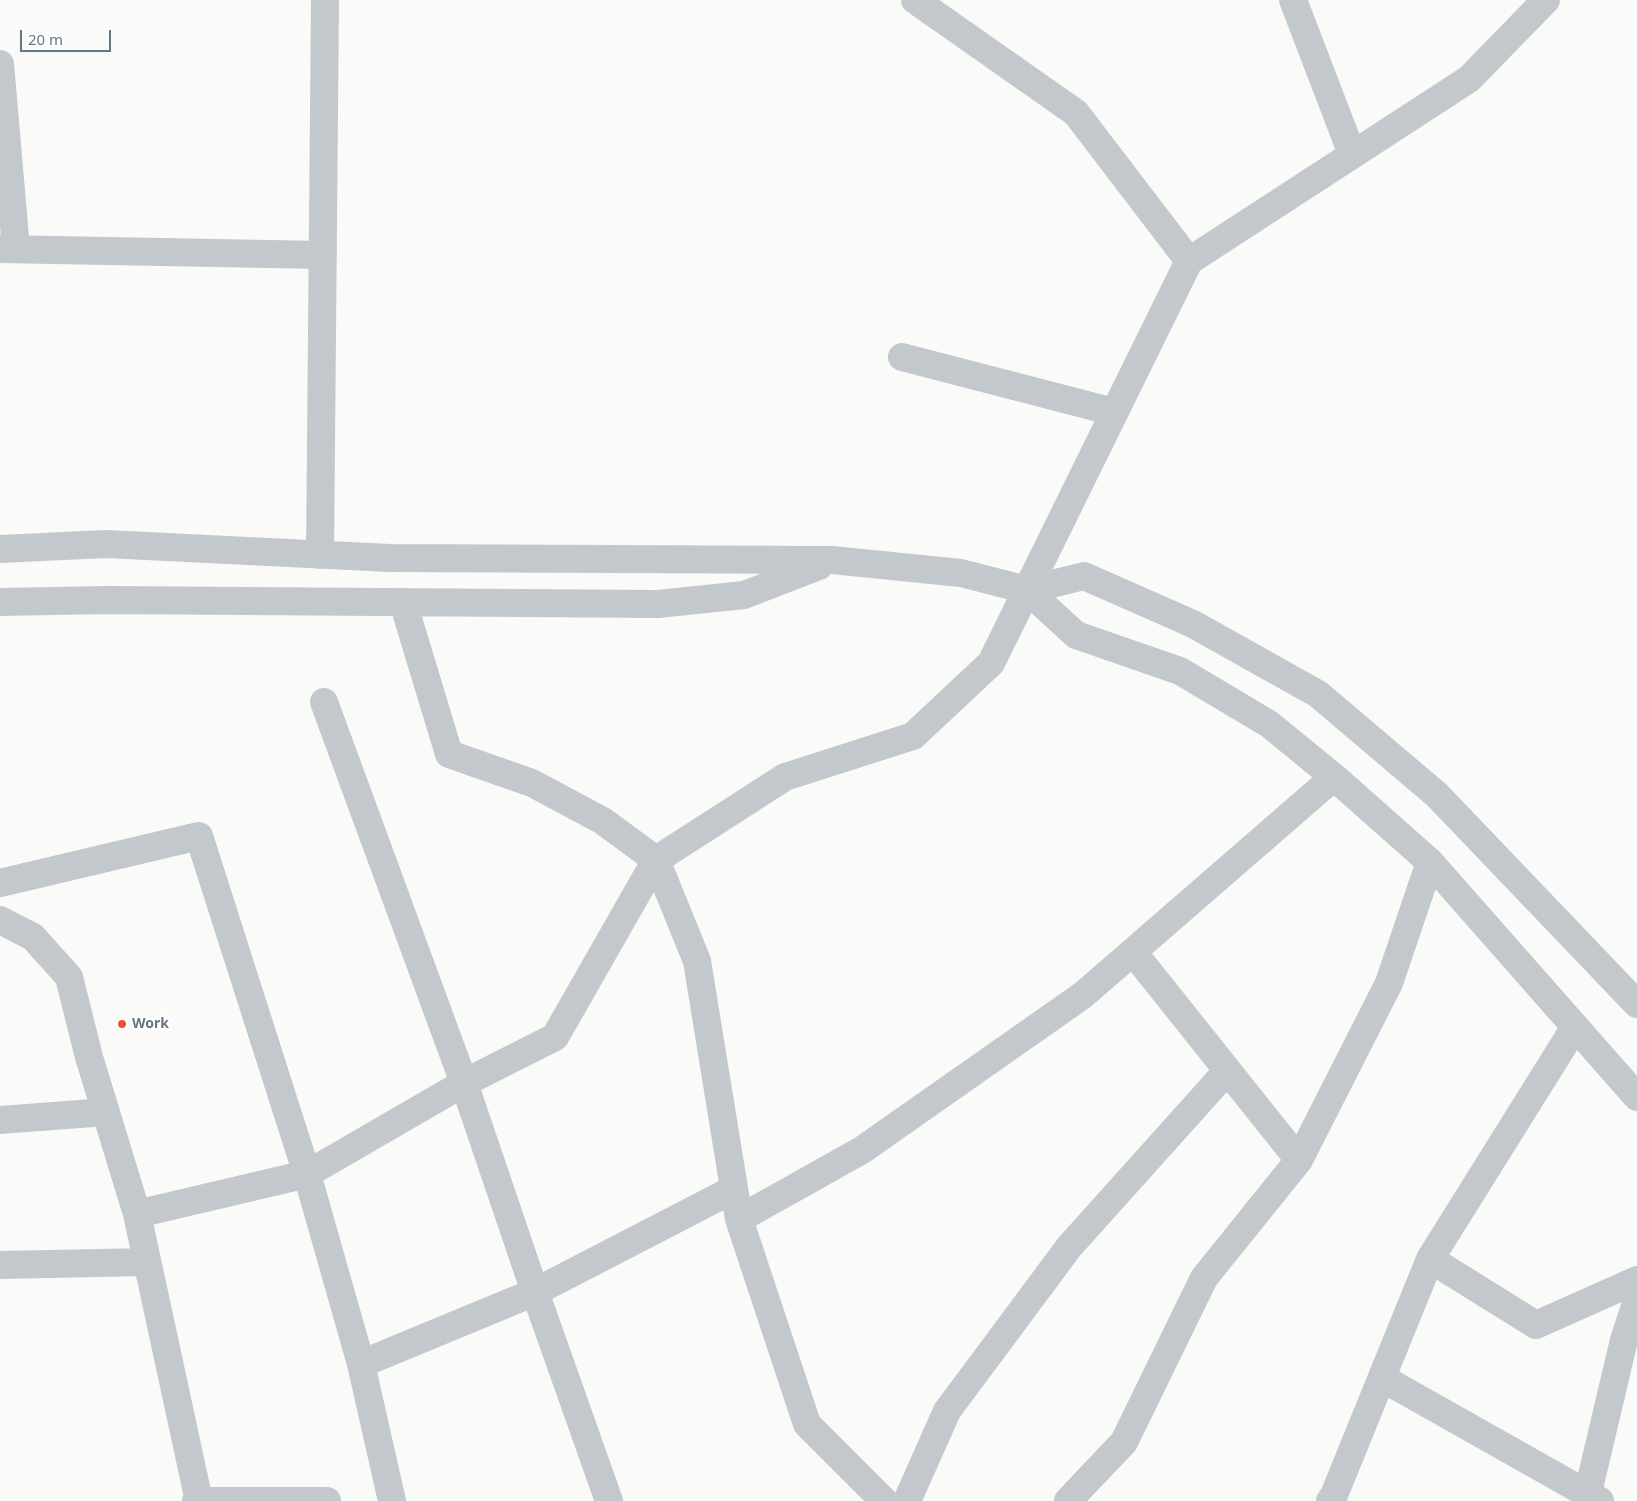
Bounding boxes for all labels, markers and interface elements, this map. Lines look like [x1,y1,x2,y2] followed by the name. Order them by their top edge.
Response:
[22,20,114,52] scale bar
[28,29,63,49] text: 20 m
[132,1016,169,1032] place label: Work
[116,1018,128,1030] marker: Work

